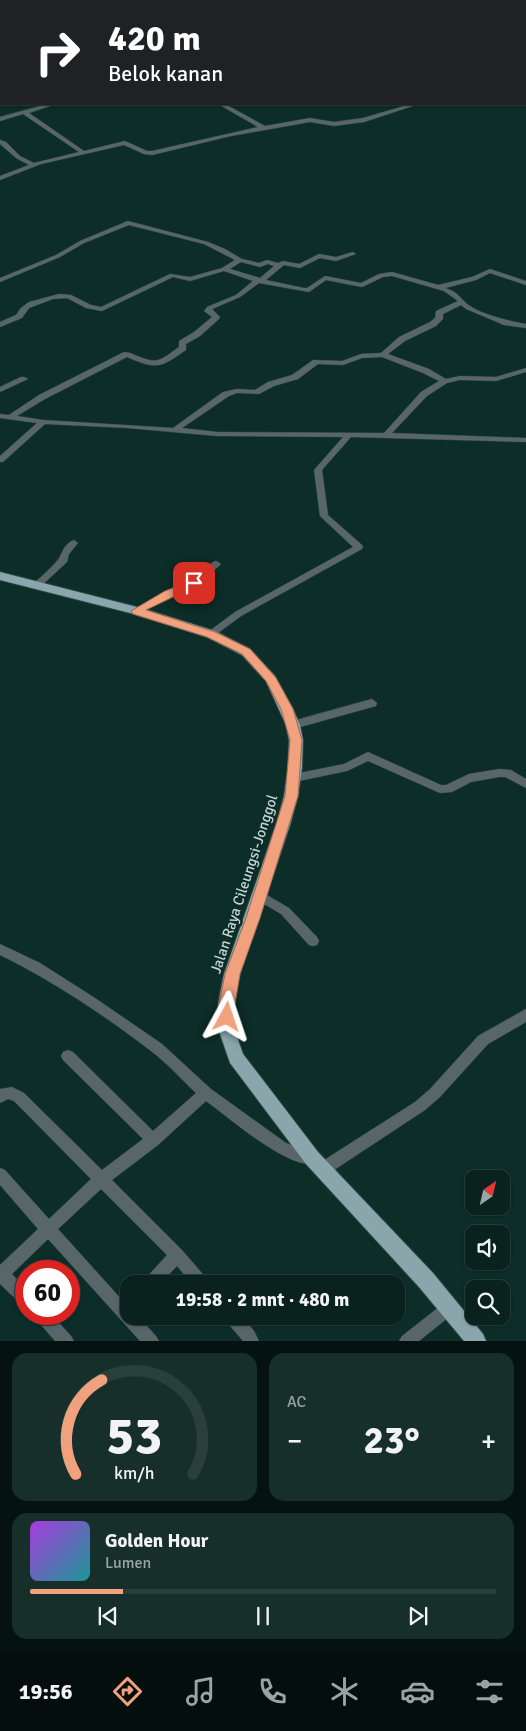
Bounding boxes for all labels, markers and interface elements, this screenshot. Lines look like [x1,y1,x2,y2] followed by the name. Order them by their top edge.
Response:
[108,17,201,60] text: 420 m
[25,20,90,85] icon: right
[108,60,223,87] text: Belok kanan
[173,562,215,604] pin
[180,569,208,597] icon: arrive
[207,792,281,976] street label: Jalan Raya Cileungsi-Jonggol
[200,990,252,1042] position arrow
[465,1170,510,1215] north arrow
[465,1170,510,1325] map controls
[465,1225,510,1270] button: sound
[15,1260,80,1325] speed limit sign: 60
[465,1280,510,1325] button: search
[176,1288,349,1312] text: 19:58 · 2 mnt · 480 m
[287,1392,306,1412] text: AC
[106,1404,163,1468] text: 53
[363,1417,420,1464] text: 23°
[287,1424,302,1458] text: −
[481,1424,496,1458] text: +
[114,1462,155,1484] text: km/h
[105,1529,208,1553] text: Golden Hour
[105,1553,151,1573] text: Lumen
[94,1602,122,1630] icon: previous
[249,1602,277,1630] icon: pause
[404,1602,432,1630] icon: next
[110,1674,145,1709] icon: directions
[183,1674,218,1709] icon: music
[255,1674,290,1709] icon: phone
[327,1674,362,1709] icon: climate
[400,1674,435,1709] icon: car
[472,1674,507,1709] icon: filters
[19,1678,73,1705] text: 19:56

